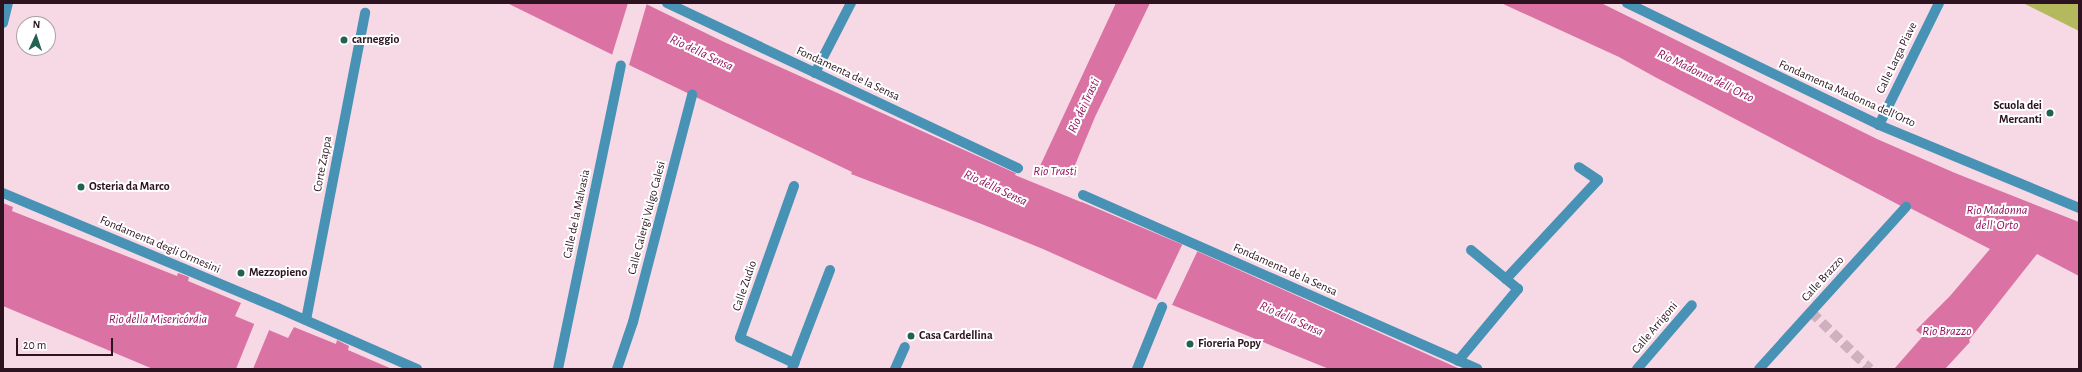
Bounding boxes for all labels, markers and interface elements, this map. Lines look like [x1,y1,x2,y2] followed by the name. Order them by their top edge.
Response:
[16,16,56,56] north arrow
[32,19,41,30] text: N
[1873,20,1921,96] street label: Calle Larga Piave
[352,33,399,47] place label: carneggio
[667,33,735,75] water label: Rio della Sensa
[339,35,349,45] marker: carneggio
[794,44,902,104] street label: Fondamenta de la Sensa
[1654,47,1756,107] water label: Rio Madonna dell' Orto
[1776,57,1918,131] street label: Fondamenta Madonna dell'Orto
[1066,76,1104,136] water label: Rio dei Trasti
[1994,99,2042,127] place label: Scuola dei Mercanti
[2045,108,2055,118] marker: Scuola dei Mercanti
[311,135,335,193] street label: Corte Zappa
[625,160,669,276] street label: Calle Calergi Vulgo Calesi
[1033,164,1077,180] water label: Rio Trasti
[561,168,593,260] street label: Calle de la Malvasia
[961,168,1029,210] water label: Rio della Sensa
[89,180,170,194] place label: Osteria da Marco
[76,182,86,192] marker: Osteria da Marco
[1966,204,2028,235] water label: Rio Madonna dell' Orto
[98,213,222,277] street label: Fondamenta degli Ormesini
[1231,241,1339,299] street label: Fondamenta de la Sensa
[1799,253,1847,305] street label: Calle Brazzo
[730,259,760,313] street label: Calle Zudio
[249,266,307,280] place label: Mezzopieno
[236,268,246,278] marker: Mezzopieno
[1257,299,1325,341] water label: Rio della Sensa
[1629,299,1681,357] street label: Calle Arrigoni
[109,312,207,328] water label: Rio della Misericórdia
[1922,324,1972,340] water label: Rio Brazzo
[919,329,993,343] place label: Casa Cardellina
[18,330,115,356] scale bar
[906,331,916,341] marker: Casa Cardellina
[1198,337,1261,351] place label: Fioreria Popy
[23,339,46,351] text: 20 m
[1185,339,1195,349] marker: Fioreria Popy

